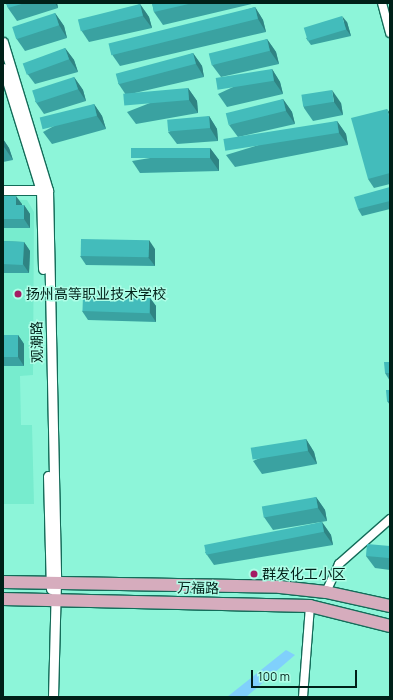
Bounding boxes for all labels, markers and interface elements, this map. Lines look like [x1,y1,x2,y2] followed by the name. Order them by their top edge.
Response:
[26,286,166,302] place label: 扬州高等职业技术学校
[13,289,23,299] marker: 扬州高等职业技术学校
[28,321,46,363] street label: 观潮路
[262,566,346,582] place label: 群发化工小区
[249,569,259,579] marker: 群发化工小区
[177,579,219,597] street label: 万福路
[253,662,359,688] scale bar
[258,668,290,685] text: 100 m

